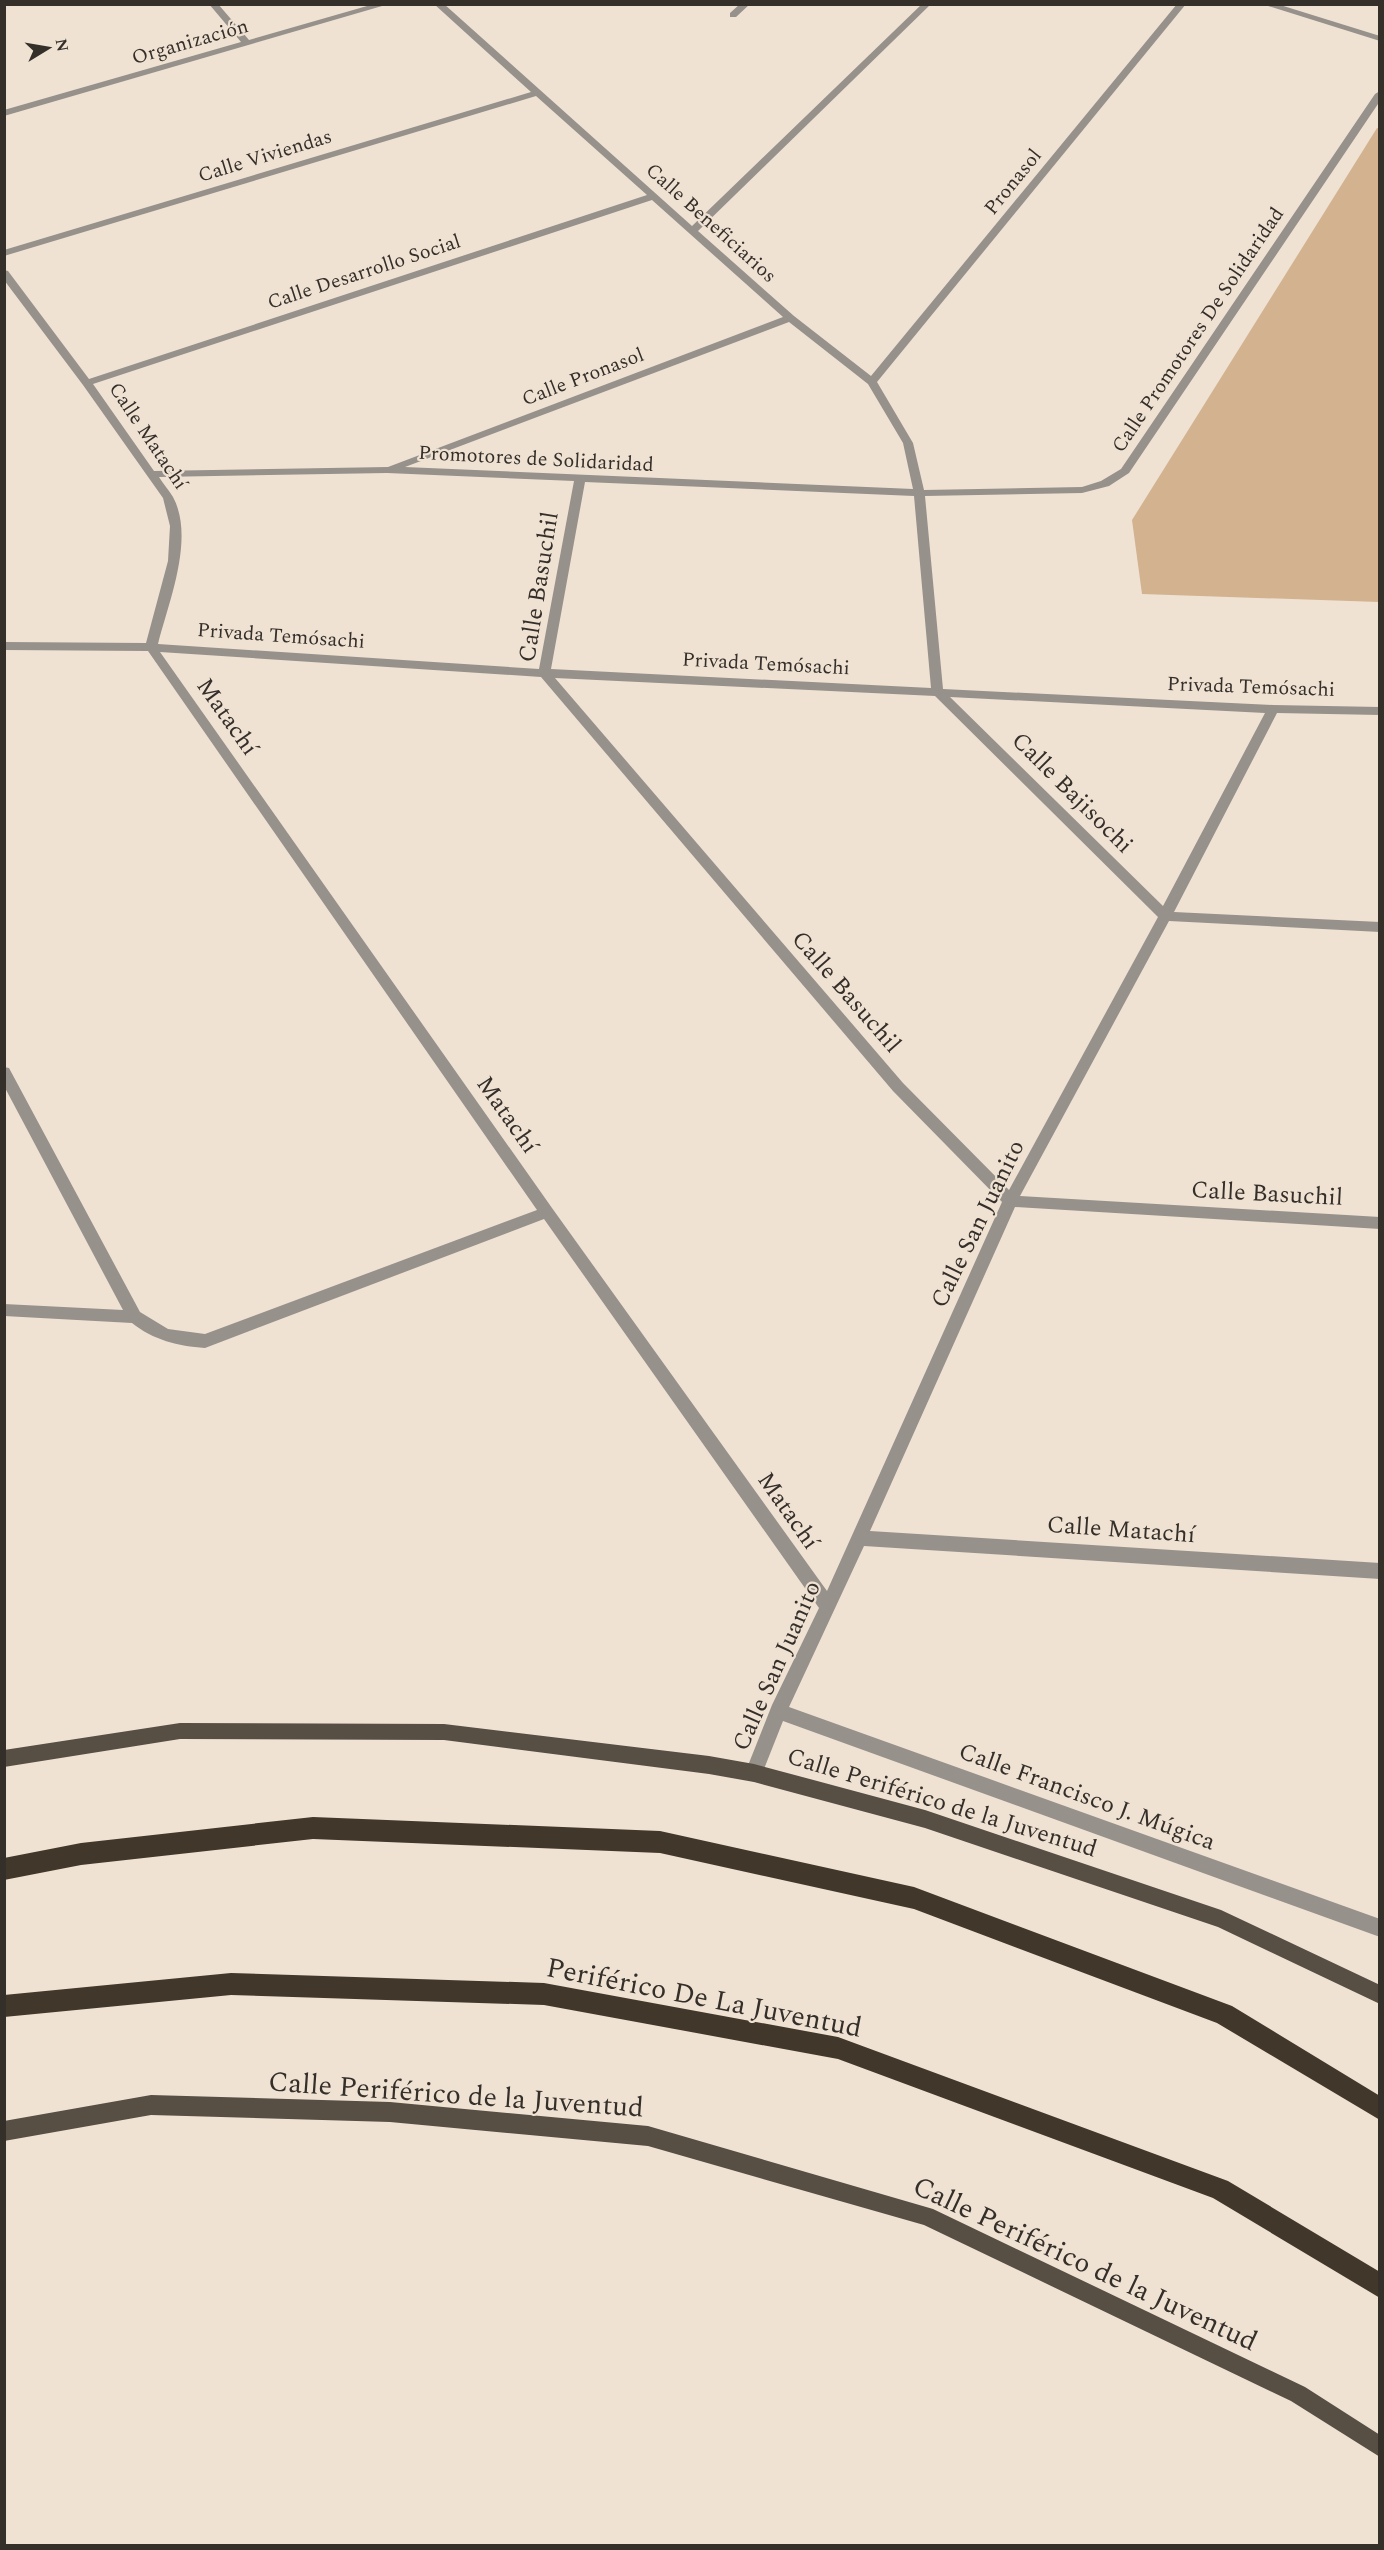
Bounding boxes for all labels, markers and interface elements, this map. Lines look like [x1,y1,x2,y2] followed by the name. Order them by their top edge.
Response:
[128,11,252,73] street label: Organización
[18,18,78,78] north arrow
[49,37,75,54] text: N
[194,121,336,191] street label: Calle Viviendas
[977,142,1049,222] street label: Pronasol
[639,156,783,290] street label: Calle Beneficiarios
[1104,201,1292,459] street label: Calle Promotores De Solidaridad
[263,227,465,317] street label: Calle Desarrollo Social
[518,340,648,414] street label: Calle Pronasol
[101,376,195,496] street label: Calle Matachí
[418,438,654,480] street label: Promotores de Solidaridad
[509,509,569,665] street label: Calle Basuchil
[196,615,366,657] street label: Privada Temósachi
[681,645,851,683] street label: Privada Temósachi
[1166,669,1336,705] street label: Privada Temósachi
[187,671,268,765] street label: Matachí
[1003,724,1141,862] street label: Calle Bajisochi
[783,923,909,1061] street label: Calle Basuchil
[467,1069,548,1163] street label: Matachí
[922,1134,1034,1314] street label: Calle San Juanito
[1190,1172,1344,1216] street label: Calle Basuchil
[748,1465,829,1559] street label: Matachí
[1046,1507,1198,1553] street label: Calle Matachí
[723,1575,831,1757] street label: Calle San Juanito
[954,1734,1221,1860] street label: Calle Francisco J. Múgica
[783,1739,1101,1867] street label: Calle Periférico de la Juventud
[542,1946,866,2050] street label: Periférico De La Juventud
[267,2060,645,2130] street label: Calle Periférico de la Juventud
[905,2165,1265,2363] street label: Calle Periférico de la Juventud

